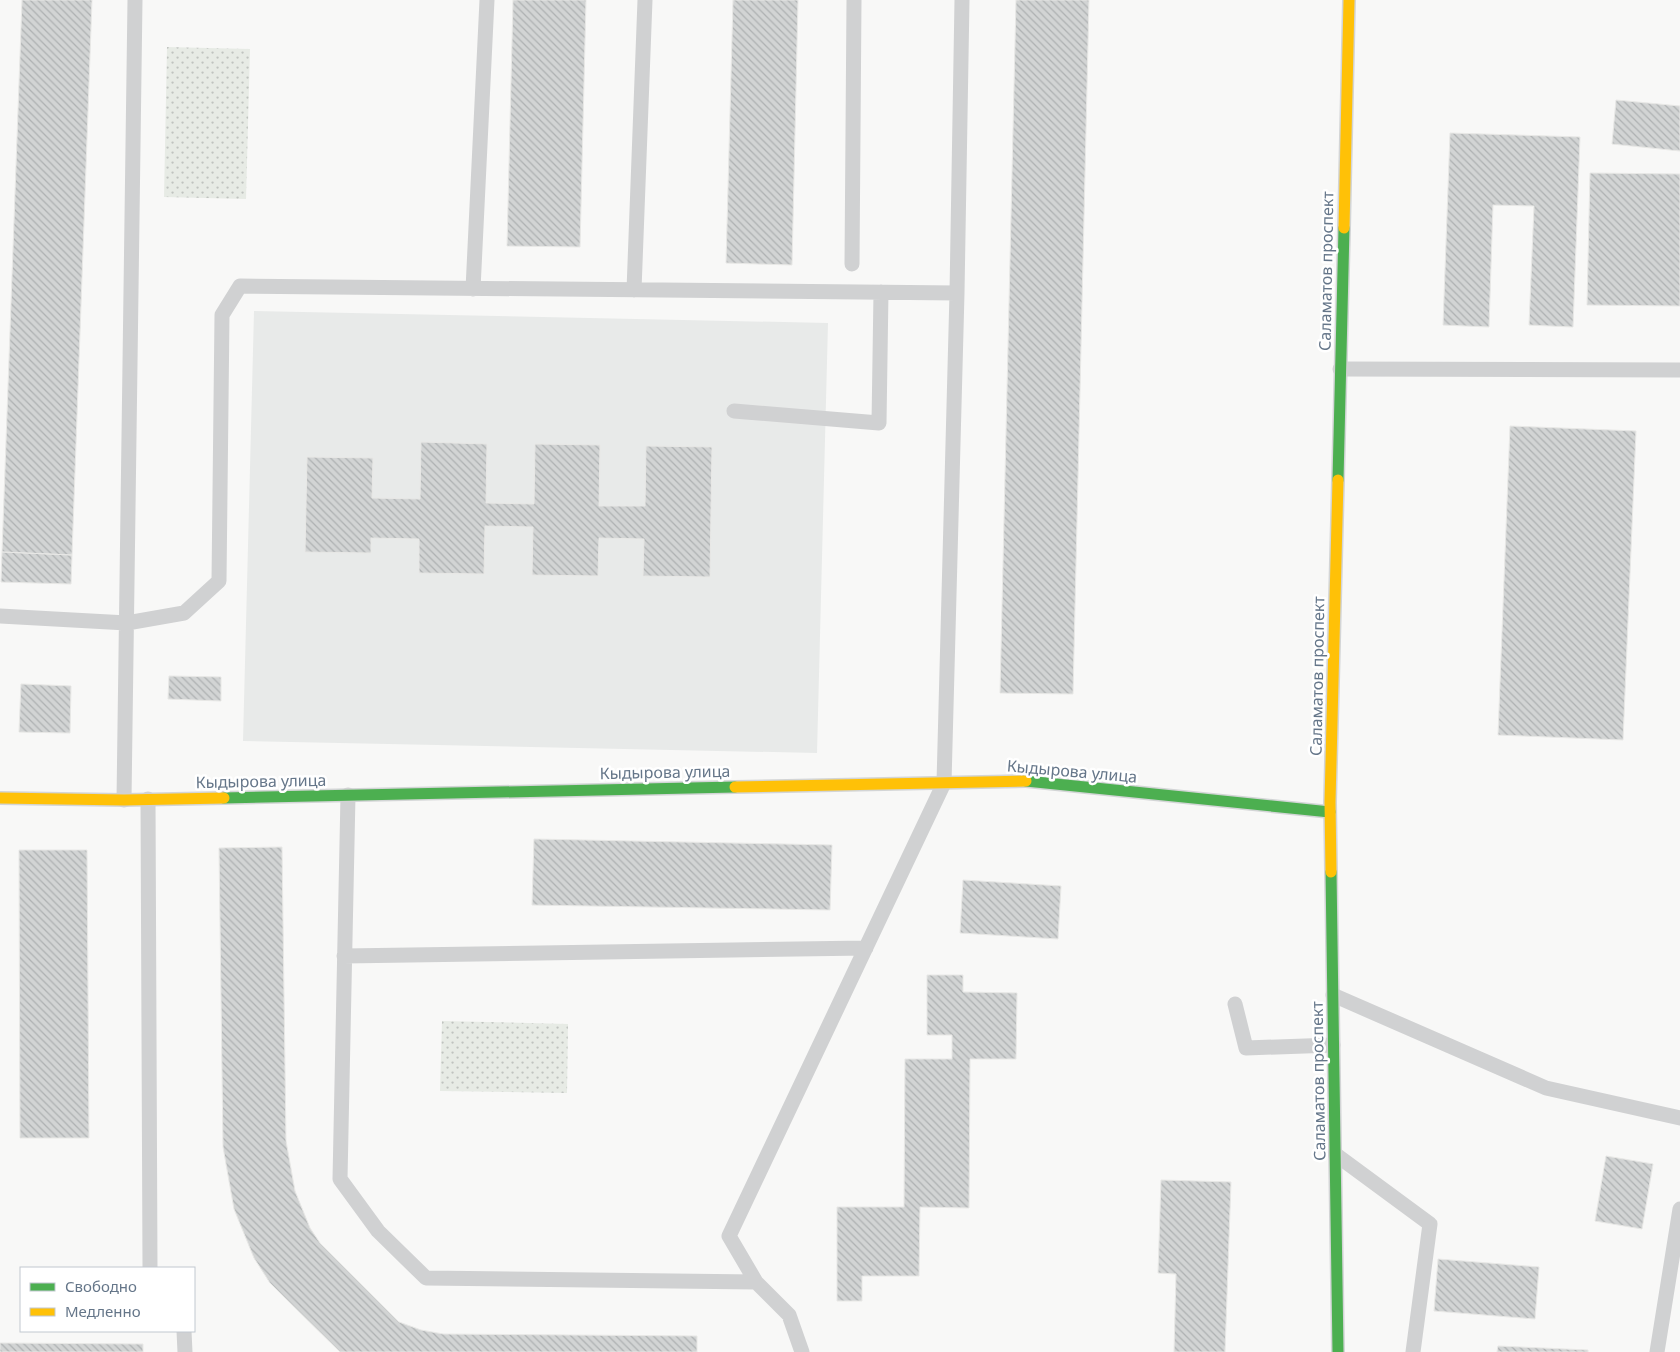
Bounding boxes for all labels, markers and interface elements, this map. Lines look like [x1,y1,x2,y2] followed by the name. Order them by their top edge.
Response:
[1314,190,1338,351] street label: Саламатов проспект
[1305,595,1329,756] street label: Саламатов проспект
[1006,754,1138,788] street label: Кыдырова улица
[599,760,731,784] street label: Кыдырова улица
[195,769,327,793] street label: Кыдырова улица
[1306,1000,1330,1161] street label: Саламатов проспект
[20,1267,195,1332] legend
[65,1276,137,1296] text: Свободно
[65,1301,141,1321] text: Медленно

